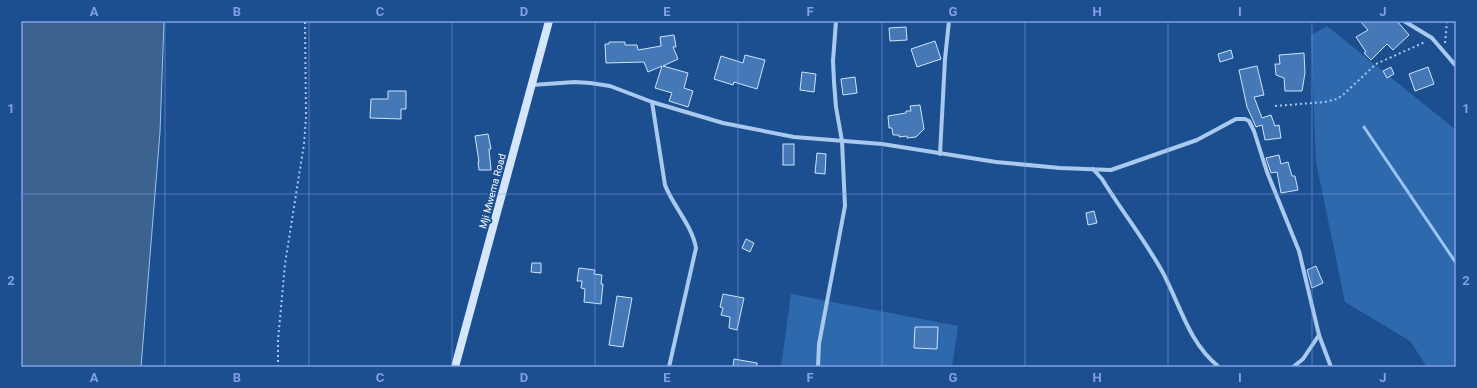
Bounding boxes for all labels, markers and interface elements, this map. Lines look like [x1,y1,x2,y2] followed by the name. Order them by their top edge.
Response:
[90,4,99,19] text: A
[233,4,241,19] text: B
[376,4,385,19] text: C
[520,4,528,19] text: D
[663,4,671,19] text: E
[806,4,814,19] text: F
[949,4,958,19] text: G
[1092,4,1102,19] text: H
[1238,4,1242,19] text: I
[1379,4,1387,19] text: J
[7,101,15,116] text: 1
[1462,101,1470,116] text: 1
[477,152,508,230] street label: Mji Mwema Road
[7,273,15,288] text: 2
[1462,273,1470,288] text: 2
[90,370,99,385] text: A
[233,370,241,385] text: B
[376,370,385,385] text: C
[520,370,528,385] text: D
[663,370,671,385] text: E
[806,370,814,385] text: F
[949,370,958,385] text: G
[1092,370,1102,385] text: H
[1238,370,1242,385] text: I
[1379,370,1387,385] text: J

